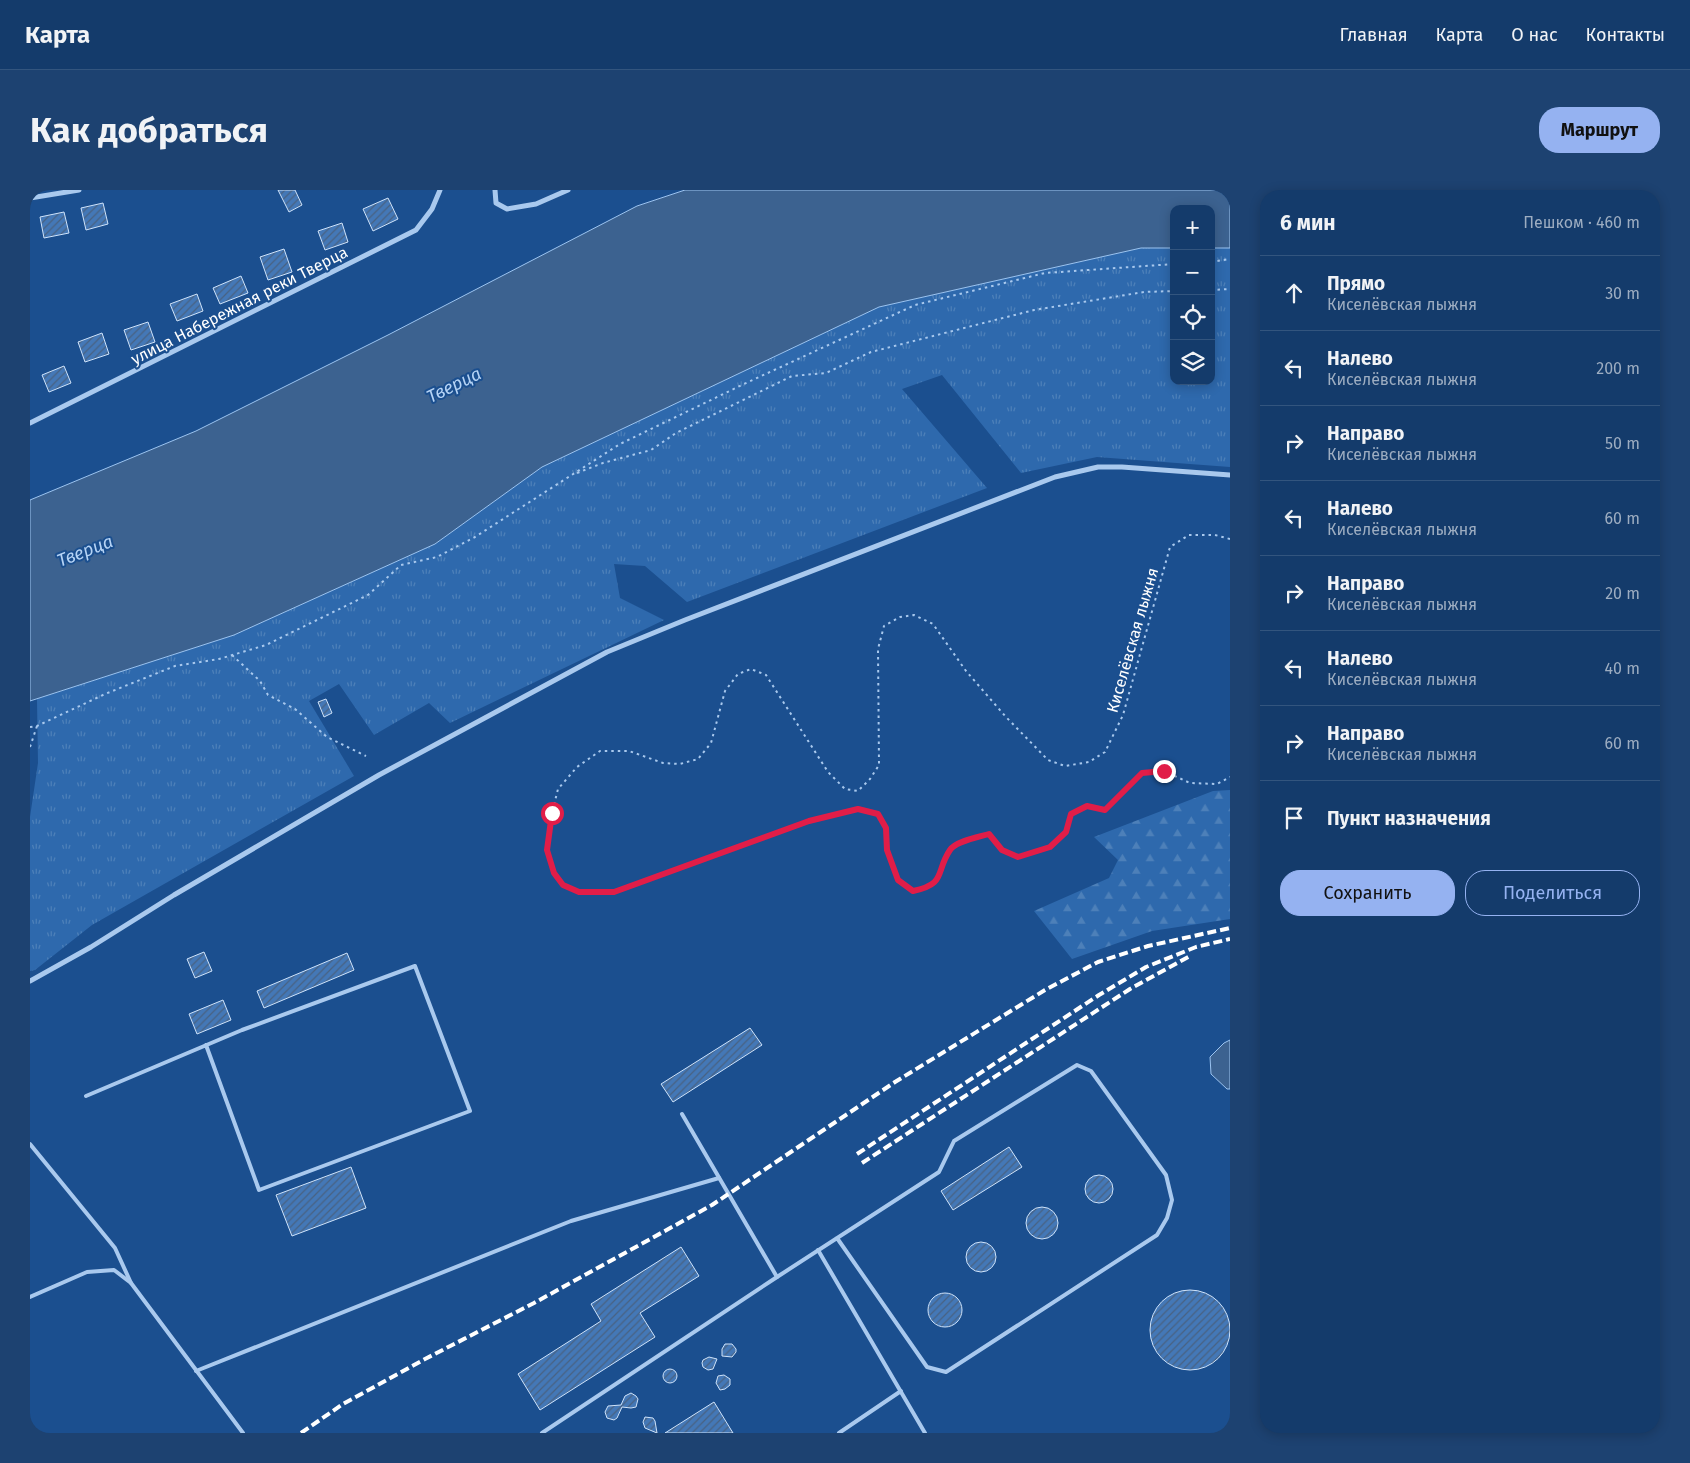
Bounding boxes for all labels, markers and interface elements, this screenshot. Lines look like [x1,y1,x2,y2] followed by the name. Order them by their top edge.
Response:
[25,21,90,49] text: Карта
[1340,24,1408,46] text: Главная
[1436,24,1483,46] text: Карта
[1511,24,1558,46] text: О нас
[1586,24,1665,46] text: Контакты
[1539,107,1660,153] button: Маршрут
[30,109,268,151] text: Как добраться
[1170,205,1215,385] map controls
[1170,205,1215,250] button: +
[1280,210,1336,236] text: 6 мин
[1523,213,1640,232] text: Пешком · 460 m
[128,242,351,369] street label: улица Набережная реки Тверца
[1170,250,1215,295] button: −
[1327,272,1385,295] text: Прямо
[1280,279,1308,307] icon: ahead
[1605,284,1640,303] text: 30 m
[1170,295,1215,340] button: locate
[1327,295,1477,314] text: Киселёвская лыжня
[1170,340,1215,385] button: layers
[1327,347,1393,370] text: Налево
[1280,354,1308,382] icon: left
[1596,359,1640,378] text: 200 m
[423,362,485,408] water label: Тверца
[1327,370,1477,389] text: Киселёвская лыжня
[1327,422,1404,445] text: Направо
[1280,429,1308,457] icon: right
[1605,434,1640,453] text: 50 m
[1327,445,1477,464] text: Киселёвская лыжня
[1327,497,1393,520] text: Налево
[1280,504,1308,532] icon: left
[1605,509,1640,528] text: 60 m
[1327,520,1477,539] text: Киселёвская лыжня
[54,530,116,572] water label: Тверца
[1103,565,1162,715] street label: Киселёвская лыжня
[1327,572,1404,595] text: Направо
[1280,579,1308,607] icon: right
[1605,584,1640,603] text: 20 m
[1327,595,1477,614] text: Киселёвская лыжня
[1327,647,1393,670] text: Налево
[1280,654,1308,682] icon: left
[1605,659,1640,678] text: 40 m
[1327,670,1477,689] text: Киселёвская лыжня
[1327,722,1404,745] text: Направо
[1280,729,1308,757] icon: right
[1605,734,1640,753] text: 60 m
[1327,745,1477,764] text: Киселёвская лыжня
[1153,760,1176,783] route end
[541,802,564,825] route start
[1280,804,1308,832] icon: arrive
[1327,807,1491,830] text: Пункт назначения
[1280,870,1455,916] button: Сохранить
[1465,870,1640,916] button: Поделиться

